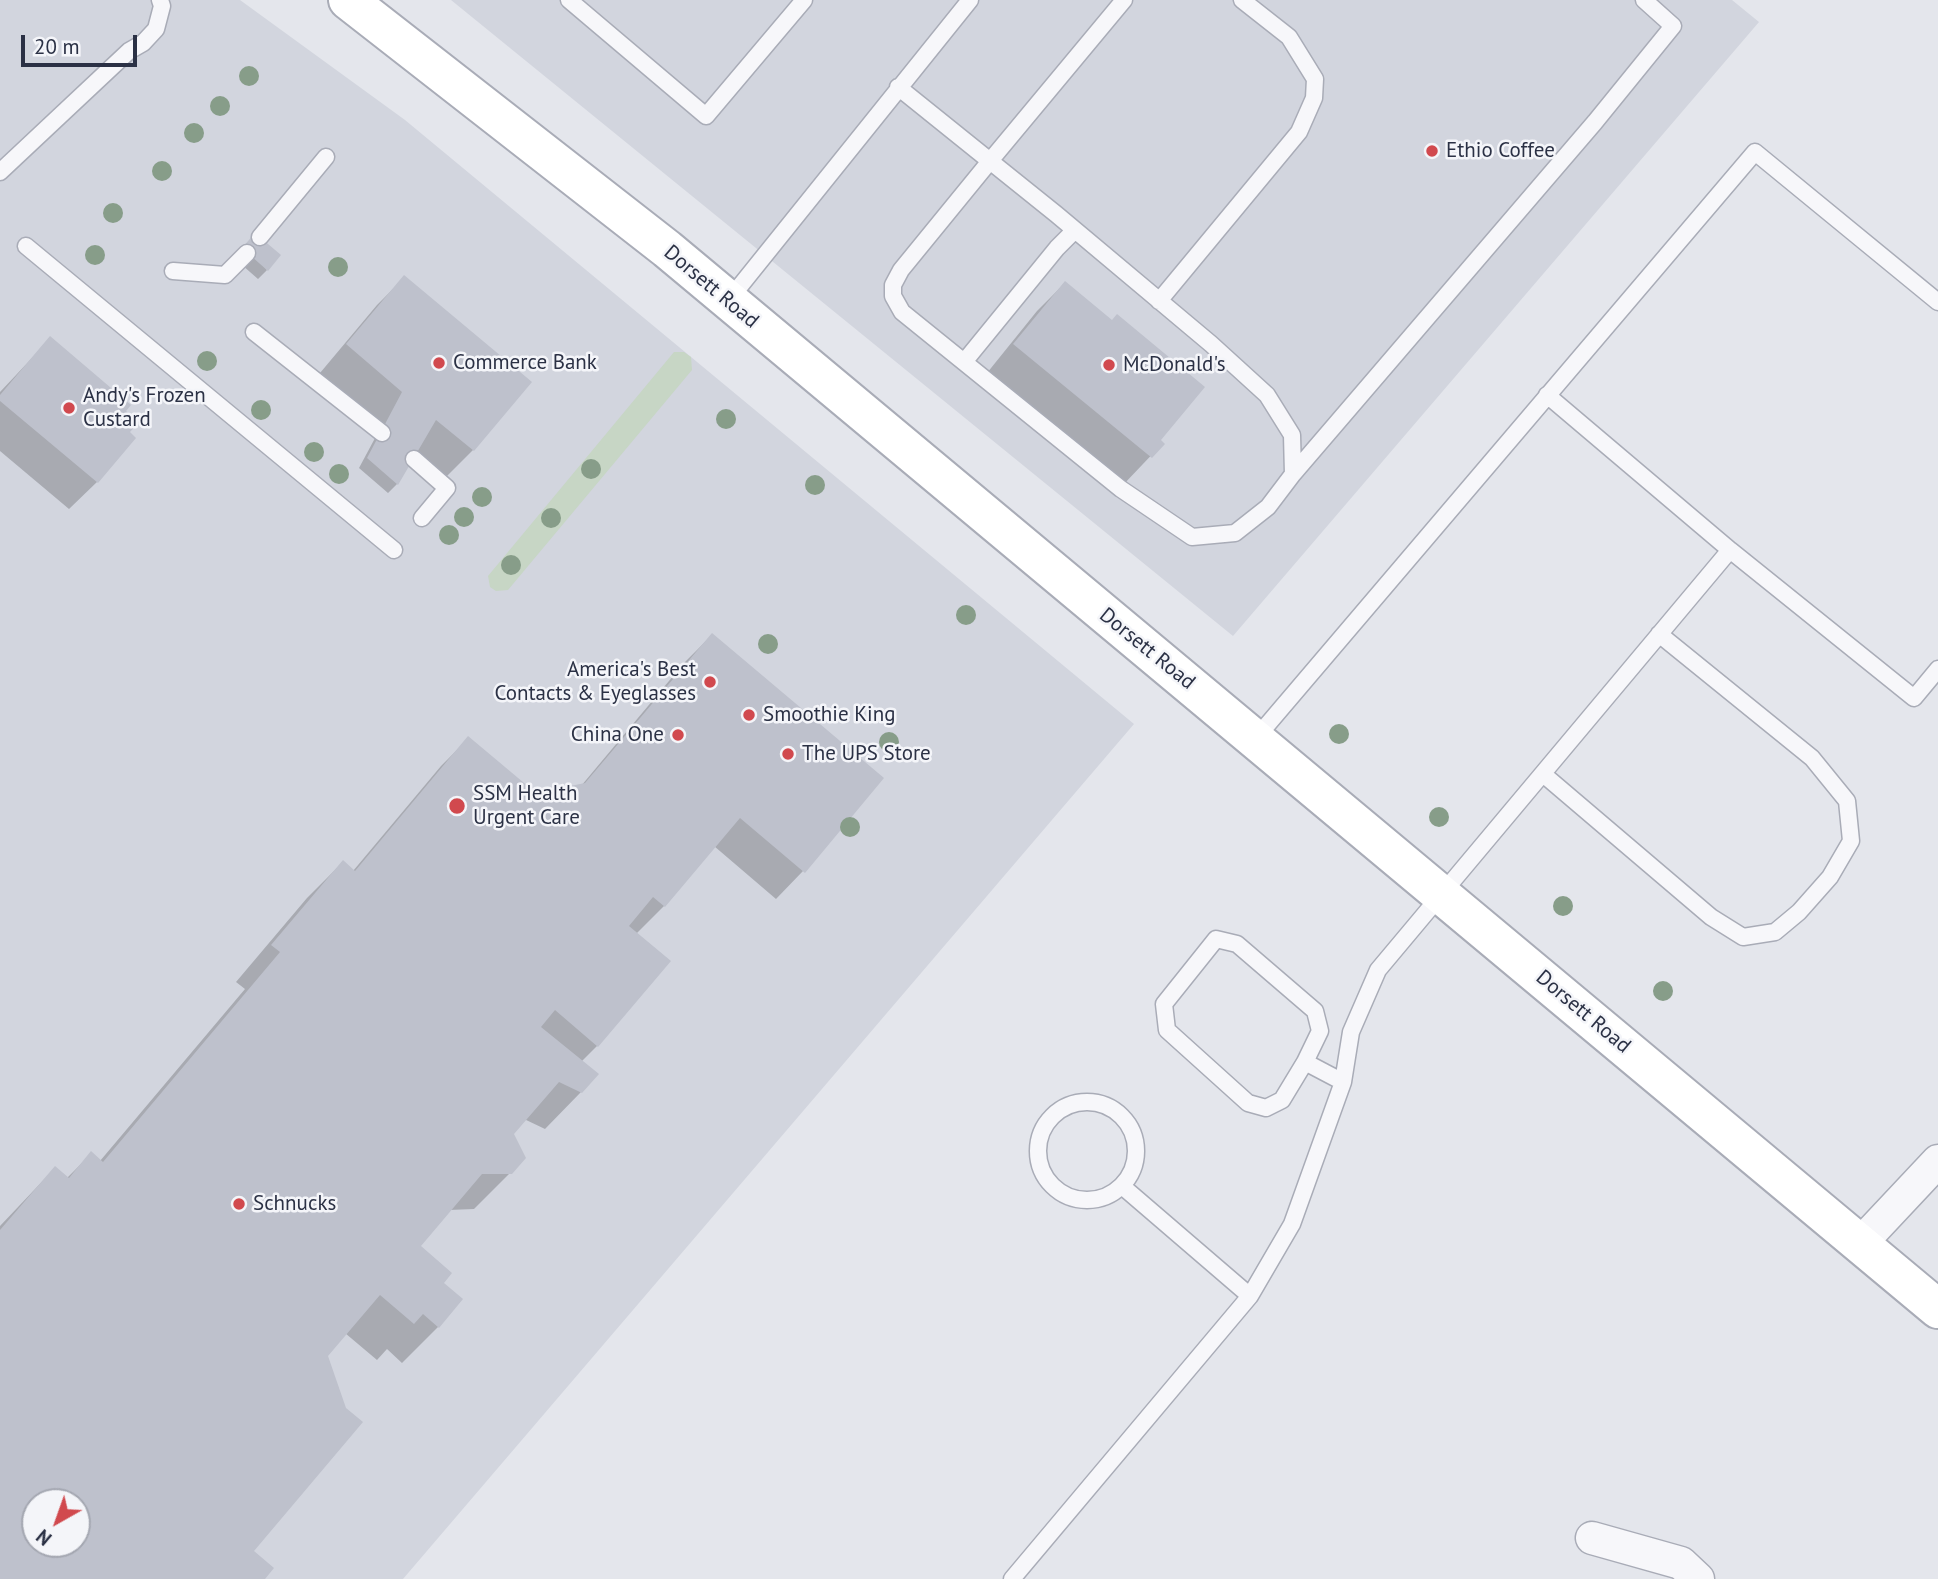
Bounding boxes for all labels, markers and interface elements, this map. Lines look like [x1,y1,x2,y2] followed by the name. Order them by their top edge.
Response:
[24,21,140,65] scale bar
[34,33,80,60] text: 20 m
[1446,138,1555,164] place label: Ethio Coffee
[1424,143,1440,159] marker: Ethio Coffee
[658,240,764,334] street label: Dorsett Road
[453,350,597,376] place label: Commerce Bank
[1123,352,1226,378] place label: McDonald's
[431,355,447,371] marker: Commerce Bank
[1101,357,1117,373] marker: McDonald's
[83,383,206,433] place label: Andy's Frozen Custard
[61,400,77,416] marker: Andy's Frozen Custard
[1094,603,1200,695] street label: Dorsett Road
[494,657,696,707] place label: America's Best Contacts & Eyeglasses
[702,674,718,690] marker: America's Best Contacts & Eyeglasses
[763,702,895,728] place label: Smoothie King
[741,707,757,723] marker: Smoothie King
[571,722,664,748] place label: China One
[670,727,686,743] marker: China One
[802,741,931,767] place label: The UPS Store
[780,746,796,762] marker: The UPS Store
[473,781,580,831] place label: SSM Health Urgent Care
[447,796,467,816] marker: SSM Health Urgent Care
[1530,965,1636,1059] street label: Dorsett Road
[253,1191,336,1217] place label: Schnucks
[231,1196,247,1212] marker: Schnucks
[21,1488,91,1558] north arrow
[31,1524,56,1551] text: N

